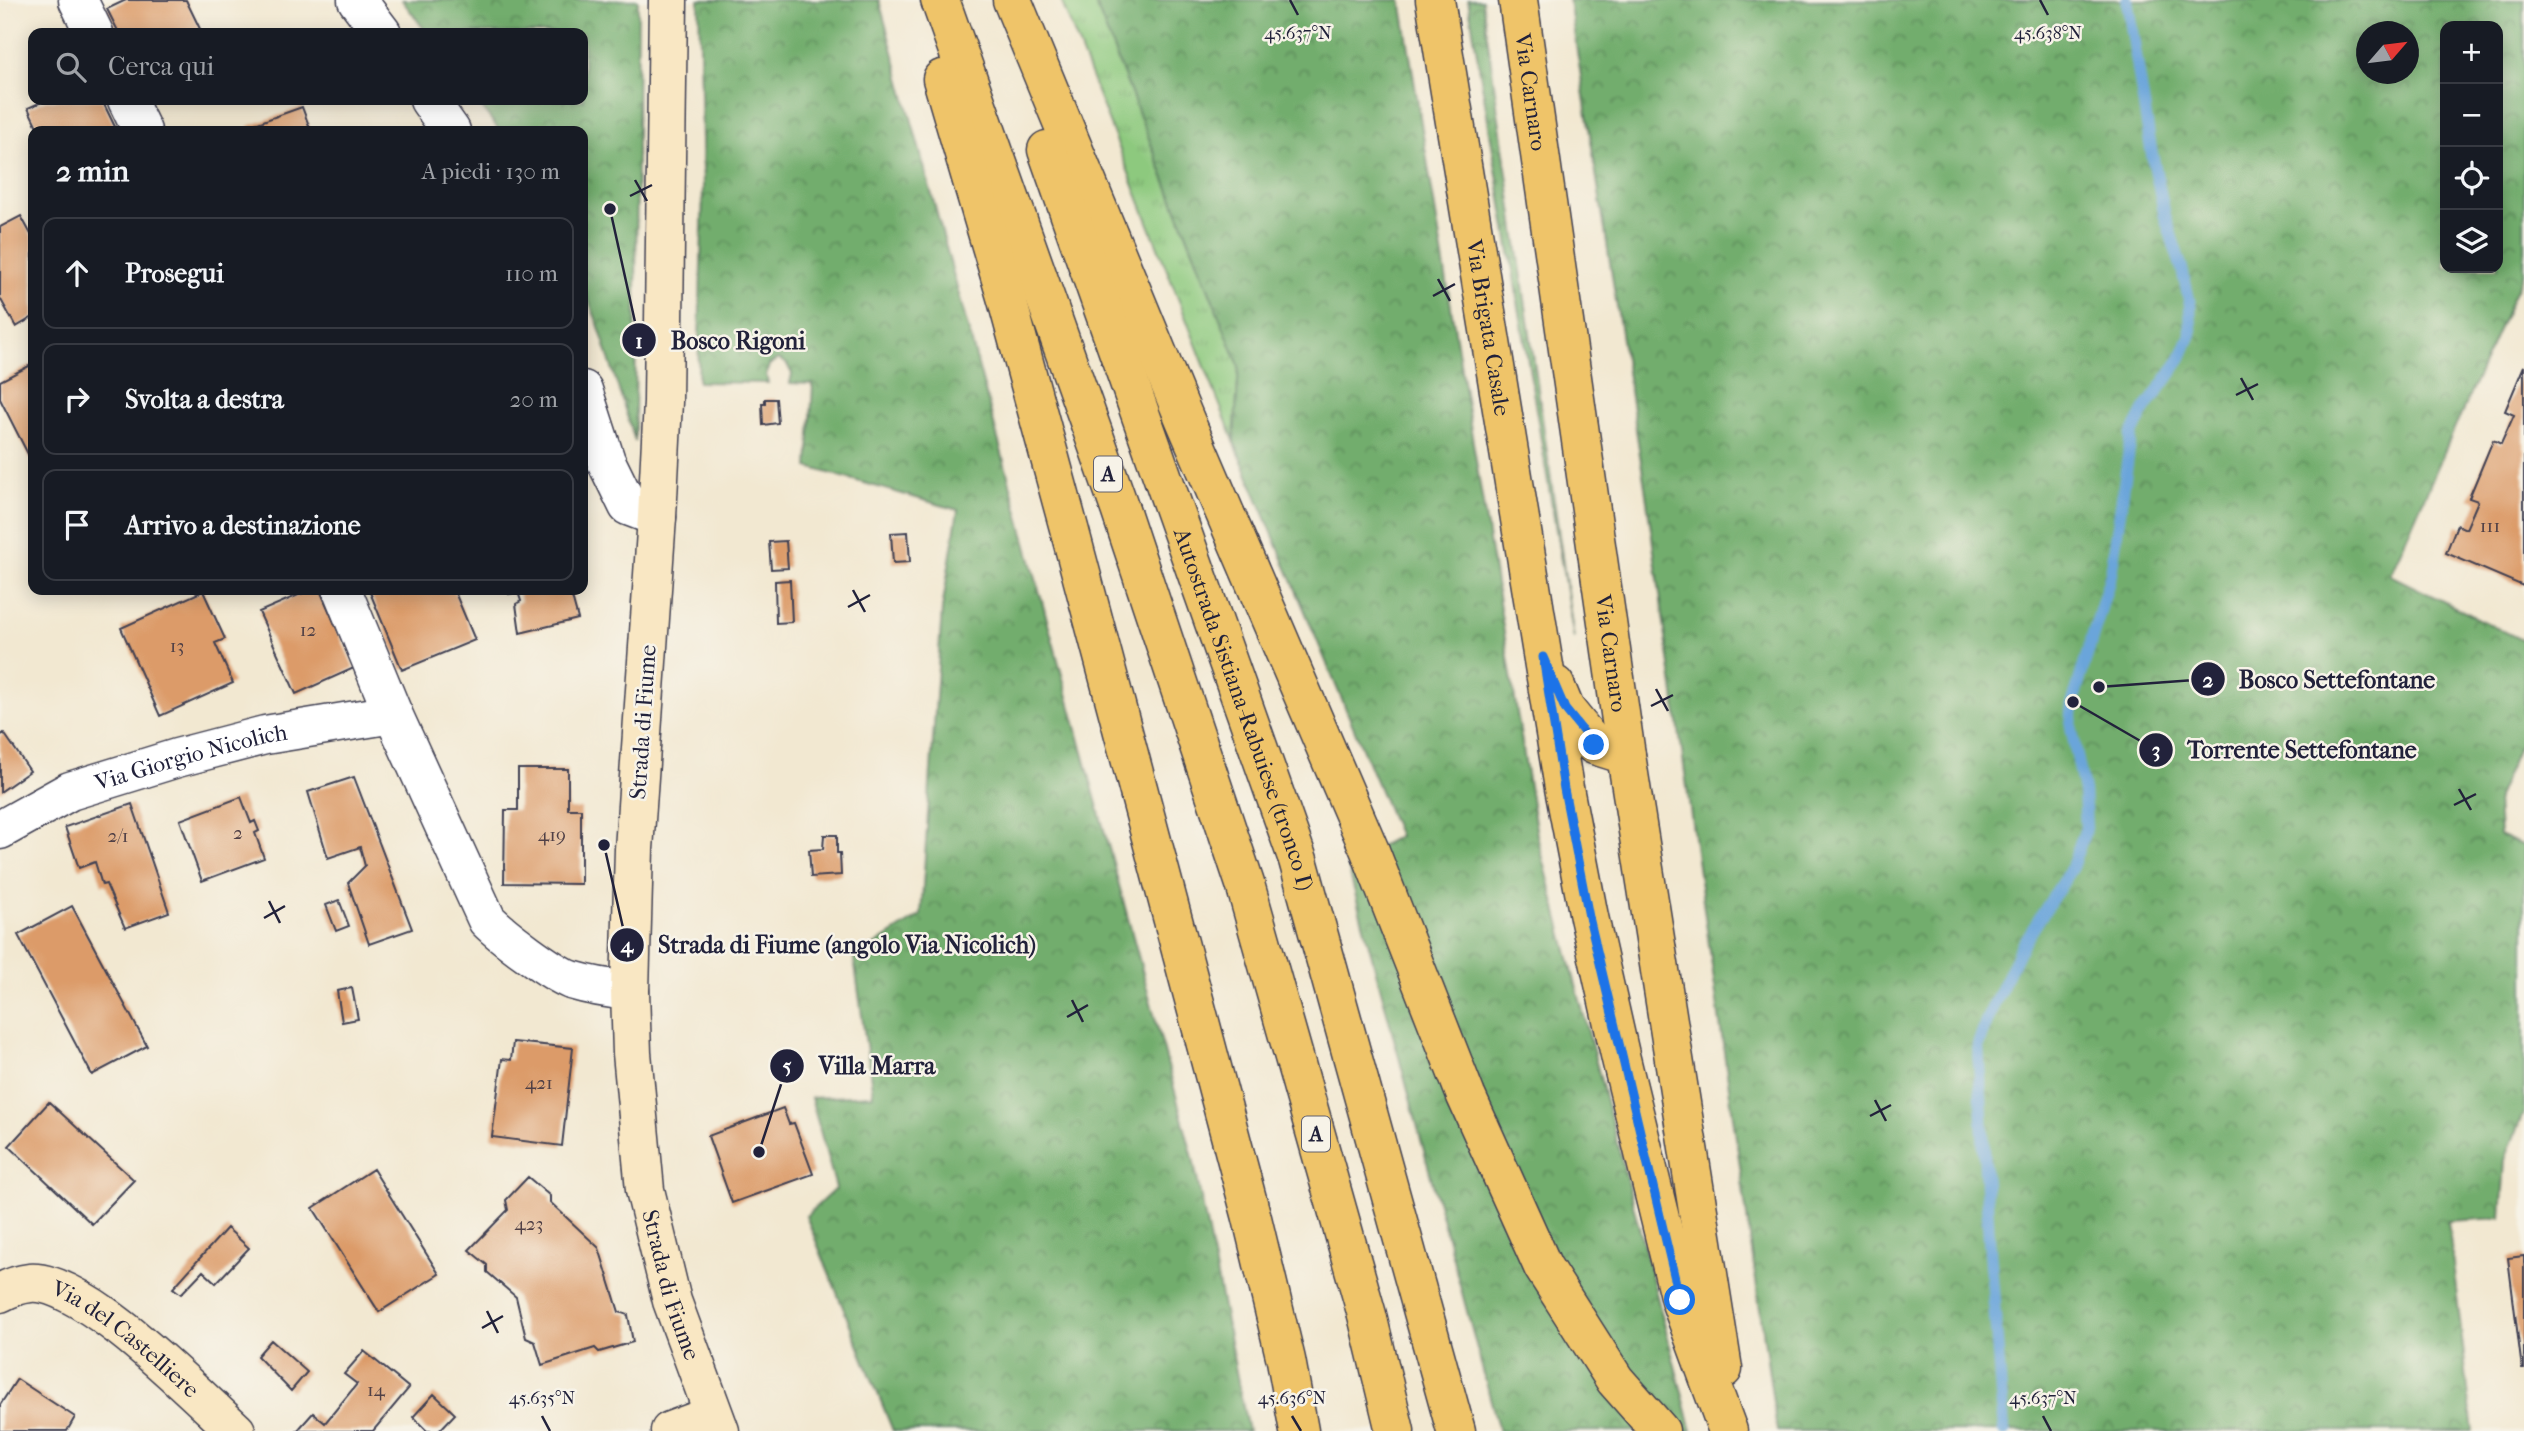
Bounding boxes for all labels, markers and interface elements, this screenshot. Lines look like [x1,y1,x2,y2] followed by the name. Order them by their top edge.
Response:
[2356,21,2419,84] north arrow
[2440,21,2503,273] map controls
[2440,21,2503,84] button: +
[1264,23,1332,44] text: 45.637°N
[2014,23,2082,44] text: 45.638°N
[28,28,588,105] search box
[1509,30,1553,153] street label: Via Carnaro
[52,48,90,86] icon: search
[108,51,214,82] text: Cerca qui
[2440,84,2503,147] button: −
[2440,147,2503,210] button: locate
[56,154,129,189] text: 2 min
[422,158,560,185] text: A piedi · 130 m
[2440,210,2503,273] button: layers
[1461,236,1516,418] street label: Via Brigata Casale
[58,254,96,292] icon: ahead
[125,258,224,289] text: Prosegui
[505,260,558,287] text: 110 m
[622,318,819,363] callout: Bosco Rigoni
[671,327,806,355] text: Bosco Rigoni
[635,329,643,353] text: 1
[58,380,96,418] icon: right
[125,384,284,415] text: Svolta a destra
[509,386,558,413] text: 20 m
[1094,456,1122,491] road number: A
[58,506,96,544] icon: arrive
[125,510,361,541] text: Arrivo a destinazione
[2480,515,2500,537] house number: 111
[1168,523,1319,894] street label: Autostrada Sistiana-Rabuiese (tronco I)
[1590,592,1633,714] street label: Via Carnaro
[300,619,317,641] house number: 12
[170,635,184,657] house number: 13
[624,644,662,800] street label: Strada di Fiume
[2190,657,2449,702] callout: Bosco Settefontane
[2239,666,2435,694] text: Bosco Settefontane
[2203,668,2214,692] text: 2
[90,718,289,796] street label: Via Giorgio Nicolich
[2139,727,2431,772] callout: Torrente Settefontane
[1578,729,1609,760] route end
[2186,736,2417,764] text: Torrente Settefontane
[2152,738,2160,762] text: 3
[233,822,243,844] house number: 2
[538,824,566,846] house number: 419
[107,825,129,847] house number: 2/1
[609,922,1050,967] callout: Strada di Fiume (angolo Via Nicolich)
[658,931,1036,959] text: Strada di Fiume (angolo Via Nicolich)
[620,933,635,958] text: 4
[770,1043,950,1088] callout: Villa Marra
[818,1052,936,1080] text: Villa Marra
[782,1054,792,1078] text: 5
[525,1072,553,1094] house number: 421
[1302,1116,1330,1152] road number: A
[637,1207,706,1364] street label: Strada di Fiume
[515,1213,543,1235] house number: 423
[47,1274,205,1403] street label: Via del Castelliere
[1664,1284,1695,1315] route start
[367,1379,386,1401] house number: 14
[509,1388,576,1409] text: 45.635°N
[1258,1388,1327,1409] text: 45.636°N
[2009,1388,2077,1409] text: 45.637°N

